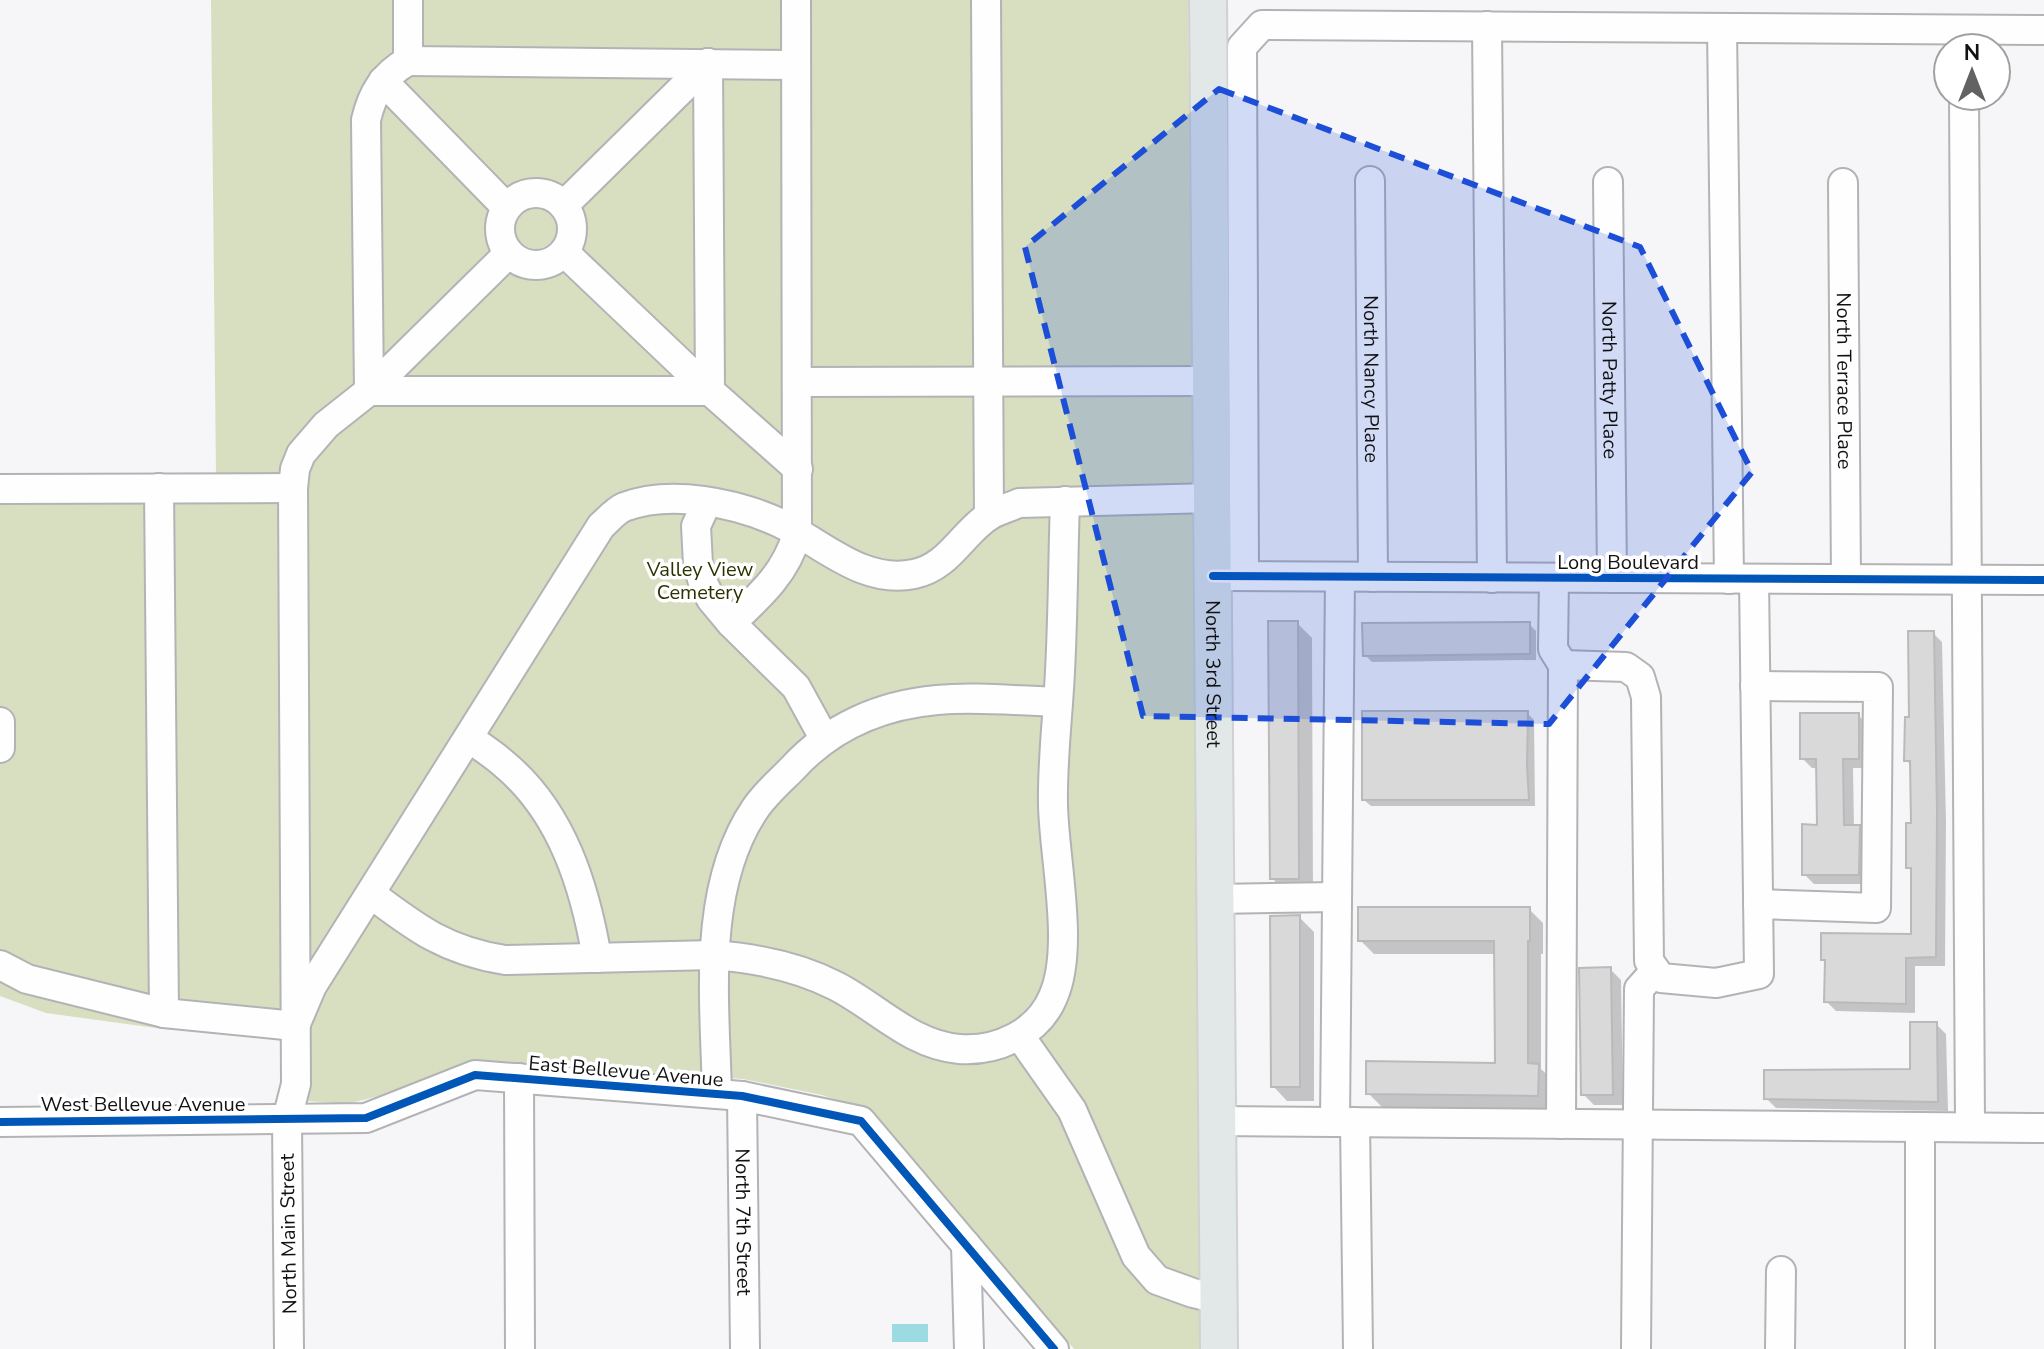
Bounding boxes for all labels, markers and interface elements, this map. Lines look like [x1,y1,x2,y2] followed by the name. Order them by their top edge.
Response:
[1932,32,2012,112] north arrow
[1964,38,1980,68] text: N
[1830,292,1858,470] street label: North Terrace Place
[1357,295,1385,463] street label: North Nancy Place
[1595,301,1624,459] street label: North Patty Place
[1557,549,1699,576] street label: Long Boulevard
[646,556,754,606] park label: Valley View Cemetery
[1199,600,1227,749] street label: North 3rd Street
[527,1050,725,1093] street label: East Bellevue Avenue
[41,1091,245,1118] street label: West Bellevue Avenue
[729,1148,757,1297] street label: North 7th Street
[274,1153,303,1314] street label: North Main Street

